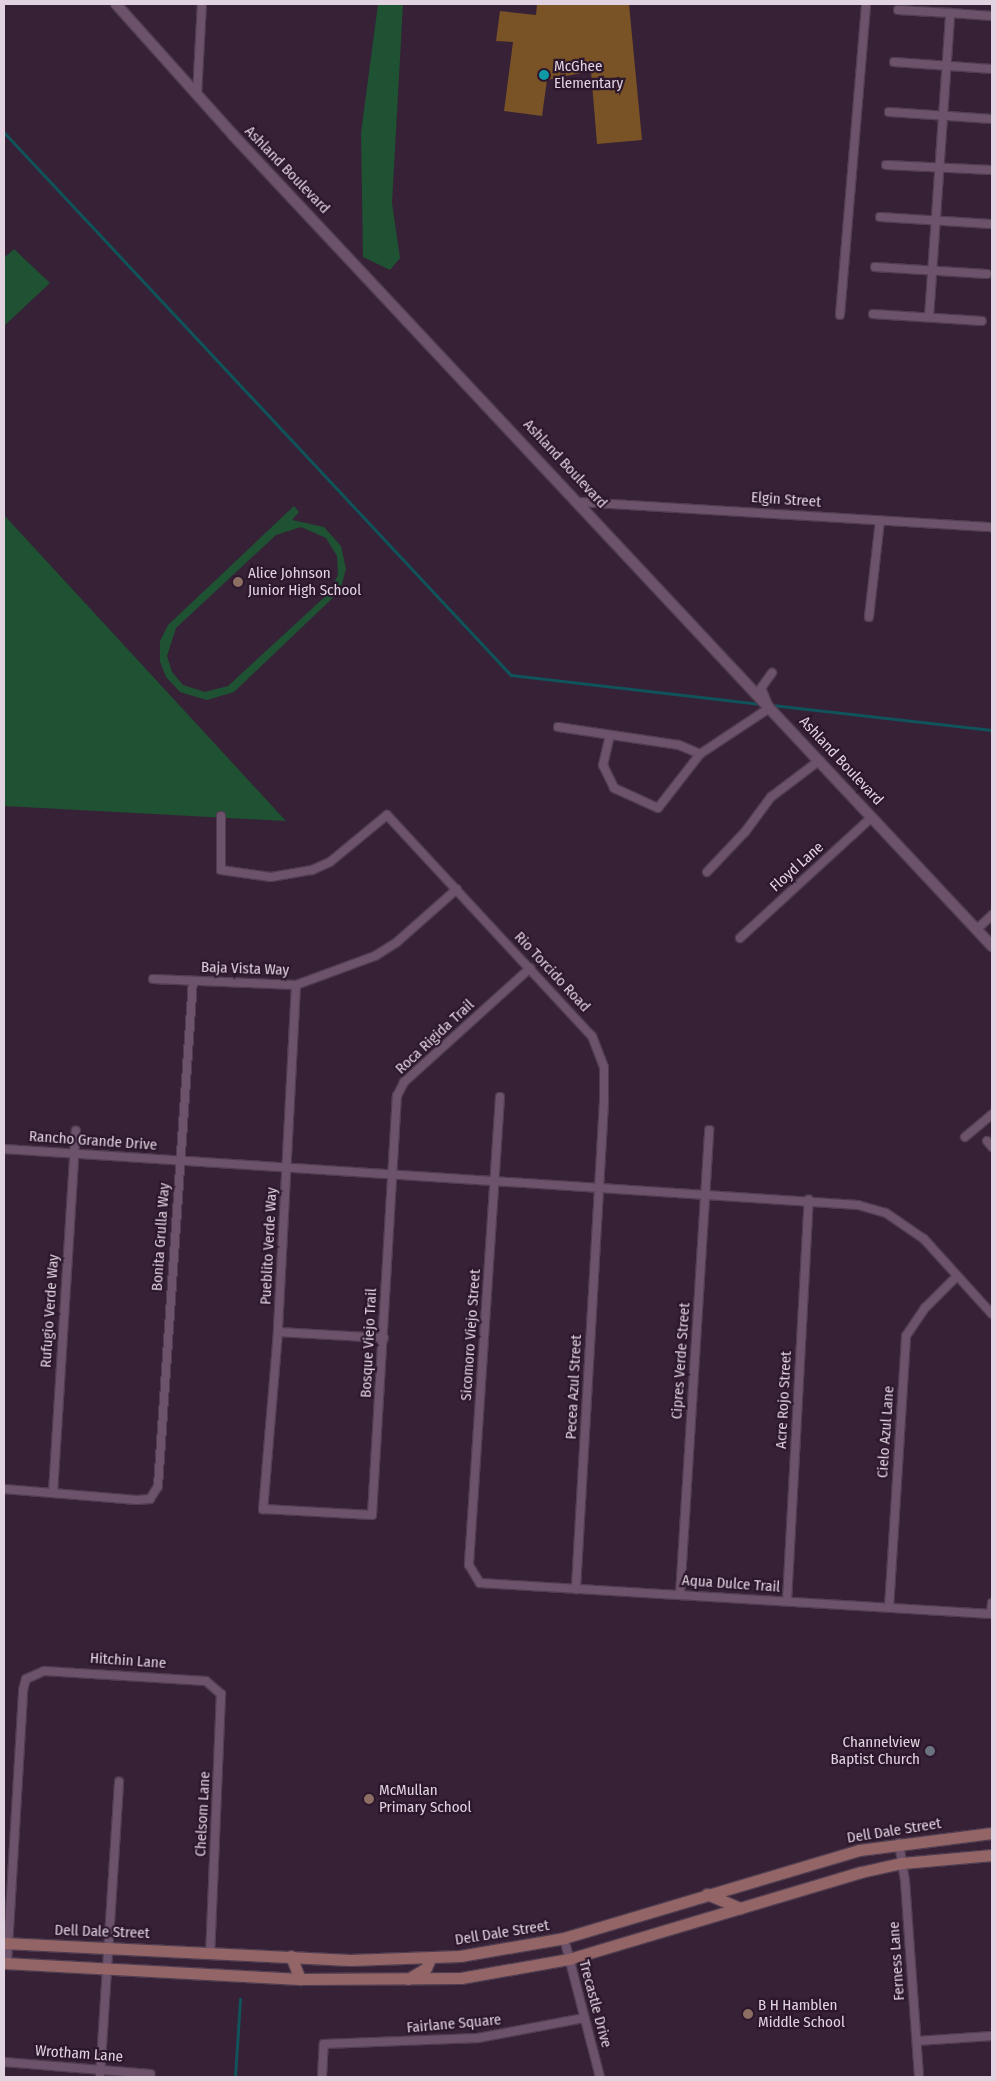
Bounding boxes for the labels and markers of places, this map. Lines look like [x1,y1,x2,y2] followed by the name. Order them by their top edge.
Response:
[554,57,623,92] place label: McGhee Elementary
[538,69,550,81] marker: McGhee Elementary
[248,564,361,599] place label: Alice Johnson Junior High School
[232,576,244,588] marker: Alice Johnson Junior High School
[831,1733,920,1768] place label: Channelview Baptist Church
[924,1745,936,1757] marker: Channelview Baptist Church
[379,1781,471,1816] place label: McMullan Primary School
[363,1793,375,1805] marker: McMullan Primary School
[758,1996,845,2031] place label: B H Hamblen Middle School
[742,2008,754,2020] marker: B H Hamblen Middle School

